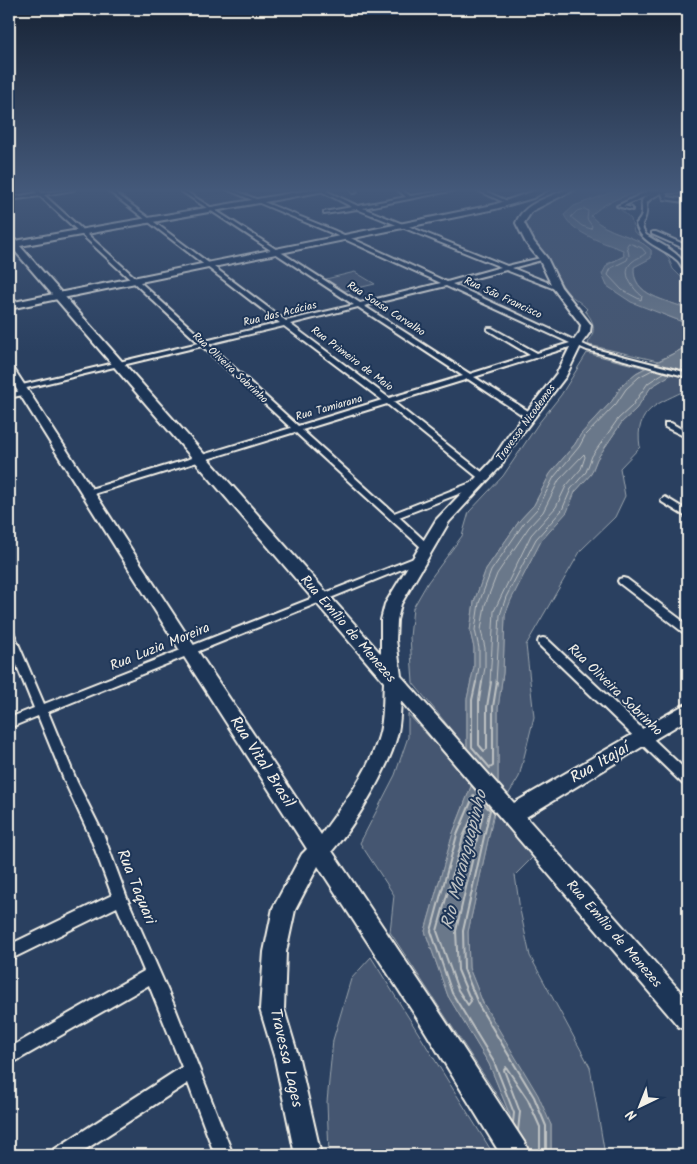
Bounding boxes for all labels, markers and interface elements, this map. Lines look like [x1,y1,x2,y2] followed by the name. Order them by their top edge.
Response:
[461,272,545,324] street label: Rua São Francisco
[343,277,429,341] street label: Rua Sousa Carvalho
[241,296,319,332] street label: Rua das Acácias
[307,322,397,396] street label: Rua Primeiro de Maio
[188,328,272,408] street label: Rua Oliveira Sobrinho
[492,380,561,466] street label: Travessa Nicodemos
[294,390,364,426] street label: Rua Tamiarana
[295,570,401,688] street label: Rua Emílio de Menezes
[107,617,213,677] street label: Rua Luzia Moreira
[562,639,668,741] street label: Rua Oliveira Sobrinho
[223,711,301,813] street label: Rua Vital Brasil
[566,735,636,790] street label: Rua Itajaí
[434,785,497,933] water label: Rio Maranguapinho
[110,846,163,929] street label: Rua Taquari
[561,875,667,993] street label: Rua Emílio de Menezes
[262,1006,310,1110] street label: Travessa Lages
[614,1082,664,1132] north arrow
[621,1104,643,1126] text: N

